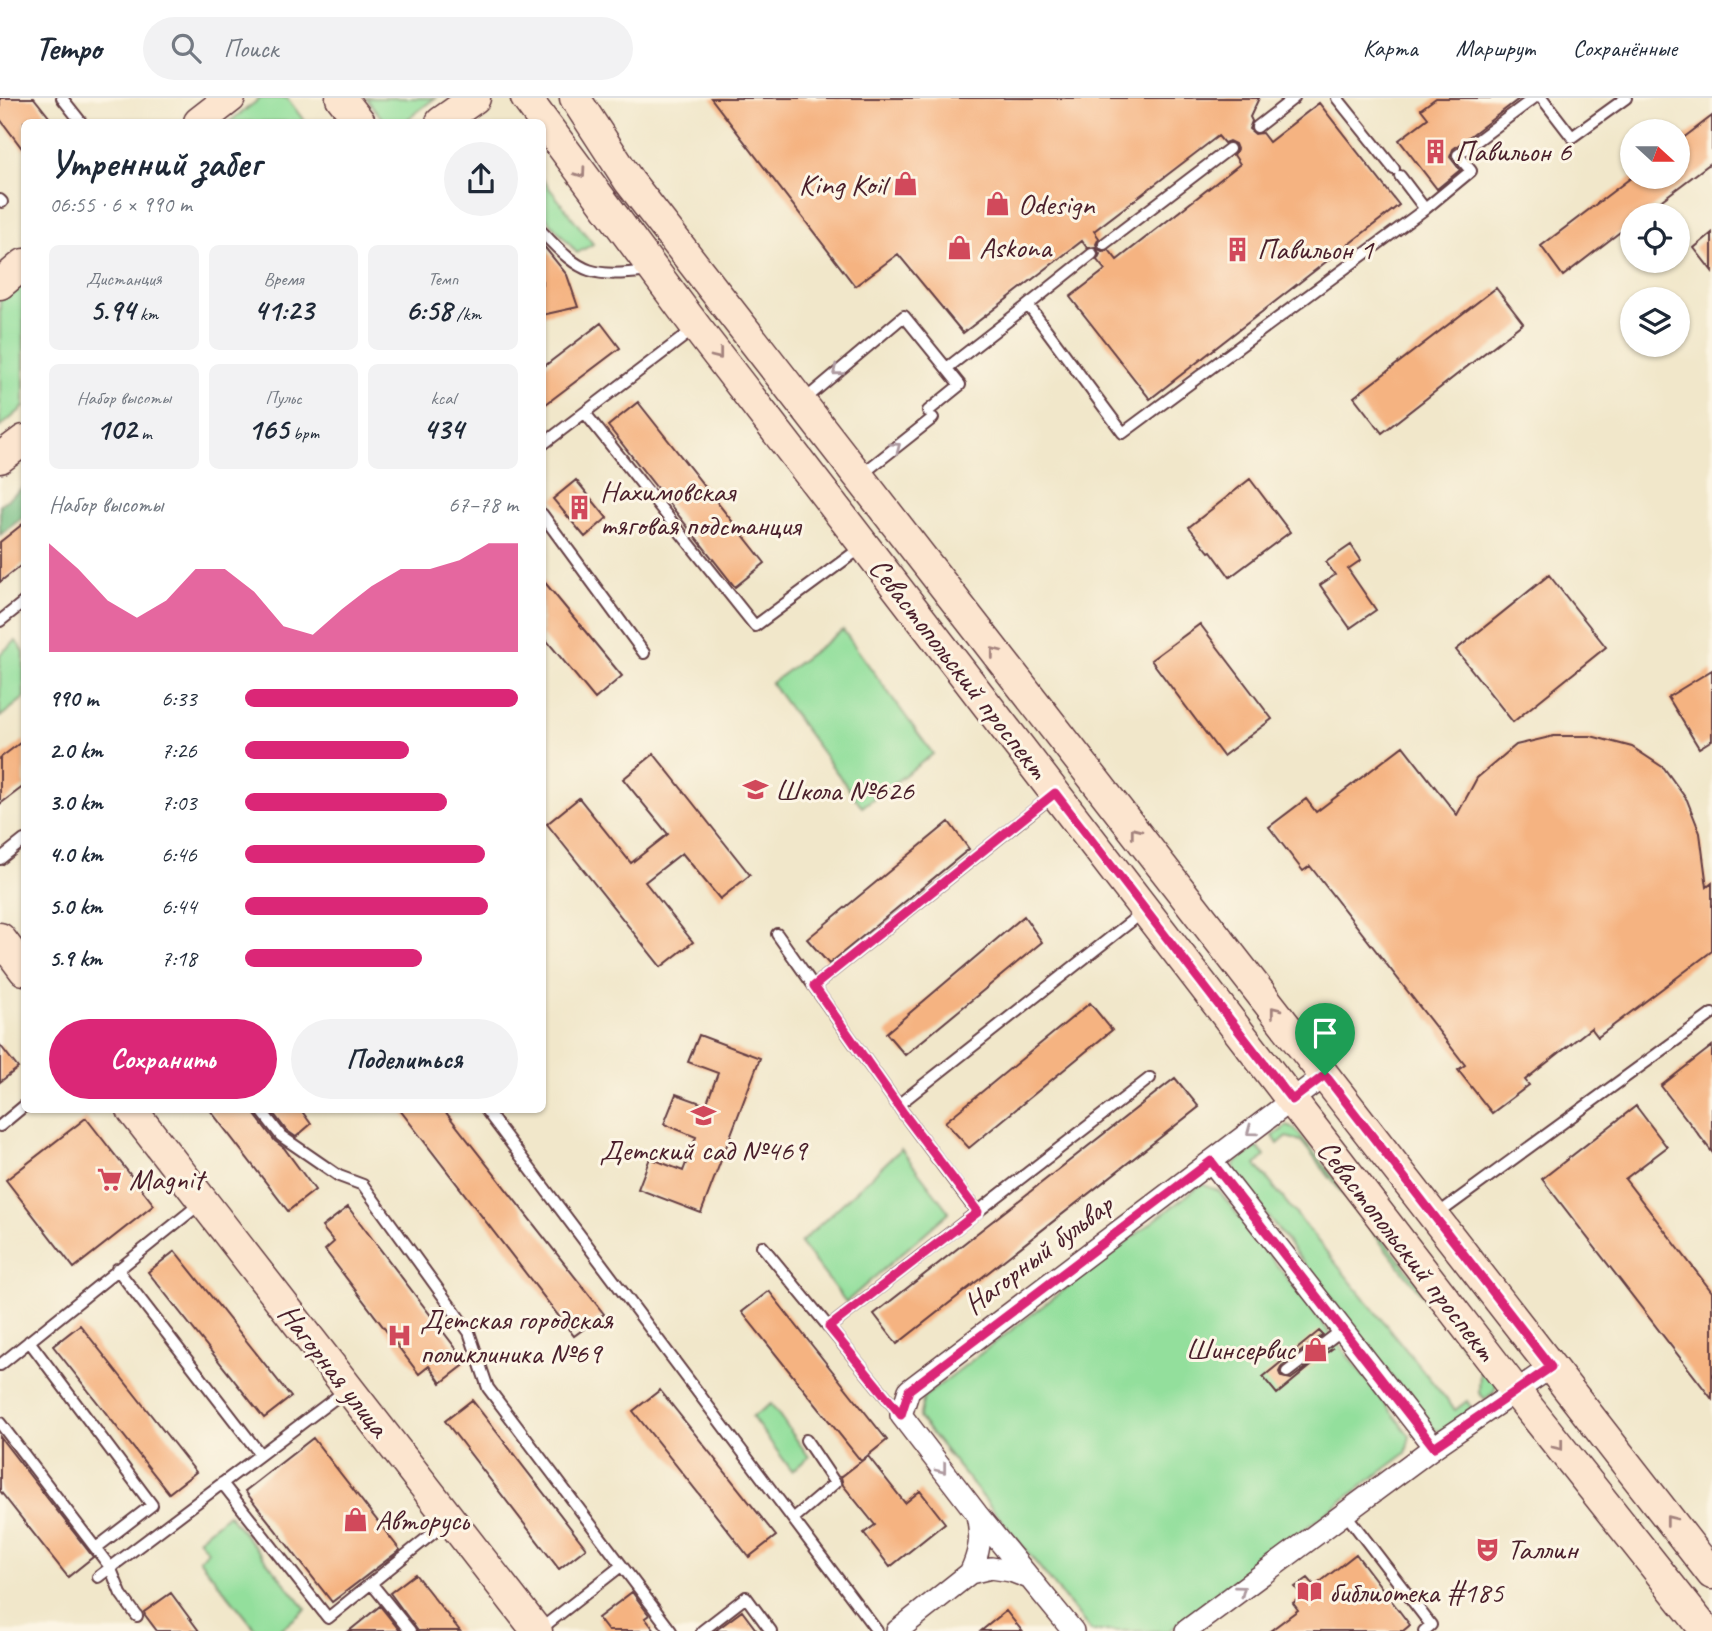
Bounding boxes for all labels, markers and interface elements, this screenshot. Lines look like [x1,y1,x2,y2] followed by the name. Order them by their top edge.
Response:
[143,17,633,80] search box
[35,27,101,69] text: Tempo
[167,29,205,67] icon: search
[223,32,278,65] text: Поиск
[1363,33,1418,63] text: Карта
[1456,33,1535,63] text: Маршрут
[1573,33,1677,63] text: Сохранённые
[1620,119,1690,189] north arrow
[1620,119,1690,357] map controls
[1455,132,1573,170] place label: Павильон 6
[1421,137,1449,165] building icon: Павильон 6
[49,140,261,187] text: Утренний забег
[444,142,518,216] button: share
[573,165,585,178] one-way arrow
[799,165,891,203] place label: King Koil
[892,170,920,198] shop icon: King Koil
[1018,185,1096,223] place label: Odesign
[49,190,192,219] text: 06:55 · 6 × 990 m
[984,190,1012,218] shop icon: Odesign
[1620,203,1690,273] button: locate
[979,228,1053,266] place label: Askona
[1257,230,1375,268] place label: Павильон 1
[945,233,973,261] shop icon: Askona
[1223,235,1251,263] building icon: Павильон 1
[86,267,162,291] text: Дистанция
[263,267,304,291] text: Время
[428,267,458,291] text: Темп
[1620,287,1690,357] button: layers
[89,291,135,329] text: 5.94
[254,291,313,329] text: 41:23
[405,291,452,329] text: 6:58
[135,302,158,326] text: km
[452,302,481,326] text: /km
[709,347,722,359] one-way arrow
[833,363,846,375] one-way arrow
[77,386,171,410] text: Набор высоты
[265,386,302,410] text: Пульс
[431,386,456,410] text: kcal
[96,410,136,448] text: 102
[248,410,288,448] text: 165
[423,410,463,448] text: 434
[136,421,152,445] text: m
[288,421,319,445] text: bpm
[888,442,900,455] one-way arrow
[600,472,803,544] place label: Нахимовская тяговая подстанция
[49,490,163,519] text: Набор высоты
[448,490,518,519] text: 67–78 m
[566,494,594,522] building icon: Нахимовская тяговая подстанция
[861,550,1058,787] street label: Севастопольский проспект
[991,648,1004,660] one-way arrow
[49,684,98,713] text: 990 m
[161,684,197,713] text: 6:33
[49,736,103,765] text: 2.0 km
[161,736,197,765] text: 7:26
[775,771,915,809] place label: Школа №626
[741,776,769,804] school or university icon: Школа №626
[49,788,103,817] text: 3.0 km
[161,788,197,817] text: 7:03
[1131,827,1144,840] one-way arrow
[49,840,103,869] text: 4.0 km
[161,840,197,869] text: 6:46
[49,892,102,921] text: 5.0 km
[161,892,197,921] text: 6:44
[49,944,102,973] text: 5.9 km
[161,944,197,973] text: 7:18
[1295,1003,1355,1075] pin
[1270,1007,1283,1019] one-way arrow
[1306,1014,1344,1052] icon: arrive
[49,1019,277,1099] button: Сохранить
[291,1019,518,1099] button: Поделиться
[689,1101,717,1129] school or university icon: Детский сад №469
[1246,1123,1258,1136] one-way arrow
[599,1131,809,1169] place label: Детский сад №469
[1309,1132,1506,1369] street label: Севастопольский проспект
[129,1160,207,1198] place label: Magnit
[95,1165,123,1193] supermarket icon: Magnit
[956,1184,1122,1323] street label: Нагорный бульвар
[270,1296,399,1446] street label: Нагорная улица
[420,1300,614,1372] place label: Детская городская поликлиника №69
[386,1322,414,1350] hospital icon: Детская городская поликлиника №69
[1185,1330,1296,1368] place label: Шинсервис
[1301,1335,1329,1363] shop icon: Шинсервис
[1551,1438,1564,1451] one-way arrow
[934,1461,947,1474] one-way arrow
[375,1501,470,1539] place label: Авторусь
[341,1506,369,1534] shop icon: Авторусь
[1666,1515,1679,1528] one-way arrow
[1507,1530,1580,1568] place label: Таллин
[1473,1535,1501,1563] theatre icon: Таллин
[1329,1573,1505,1611] place label: библиотека #185
[1295,1578,1323,1606] library icon: библиотека #185
[1233,1586,1246,1599] one-way arrow

